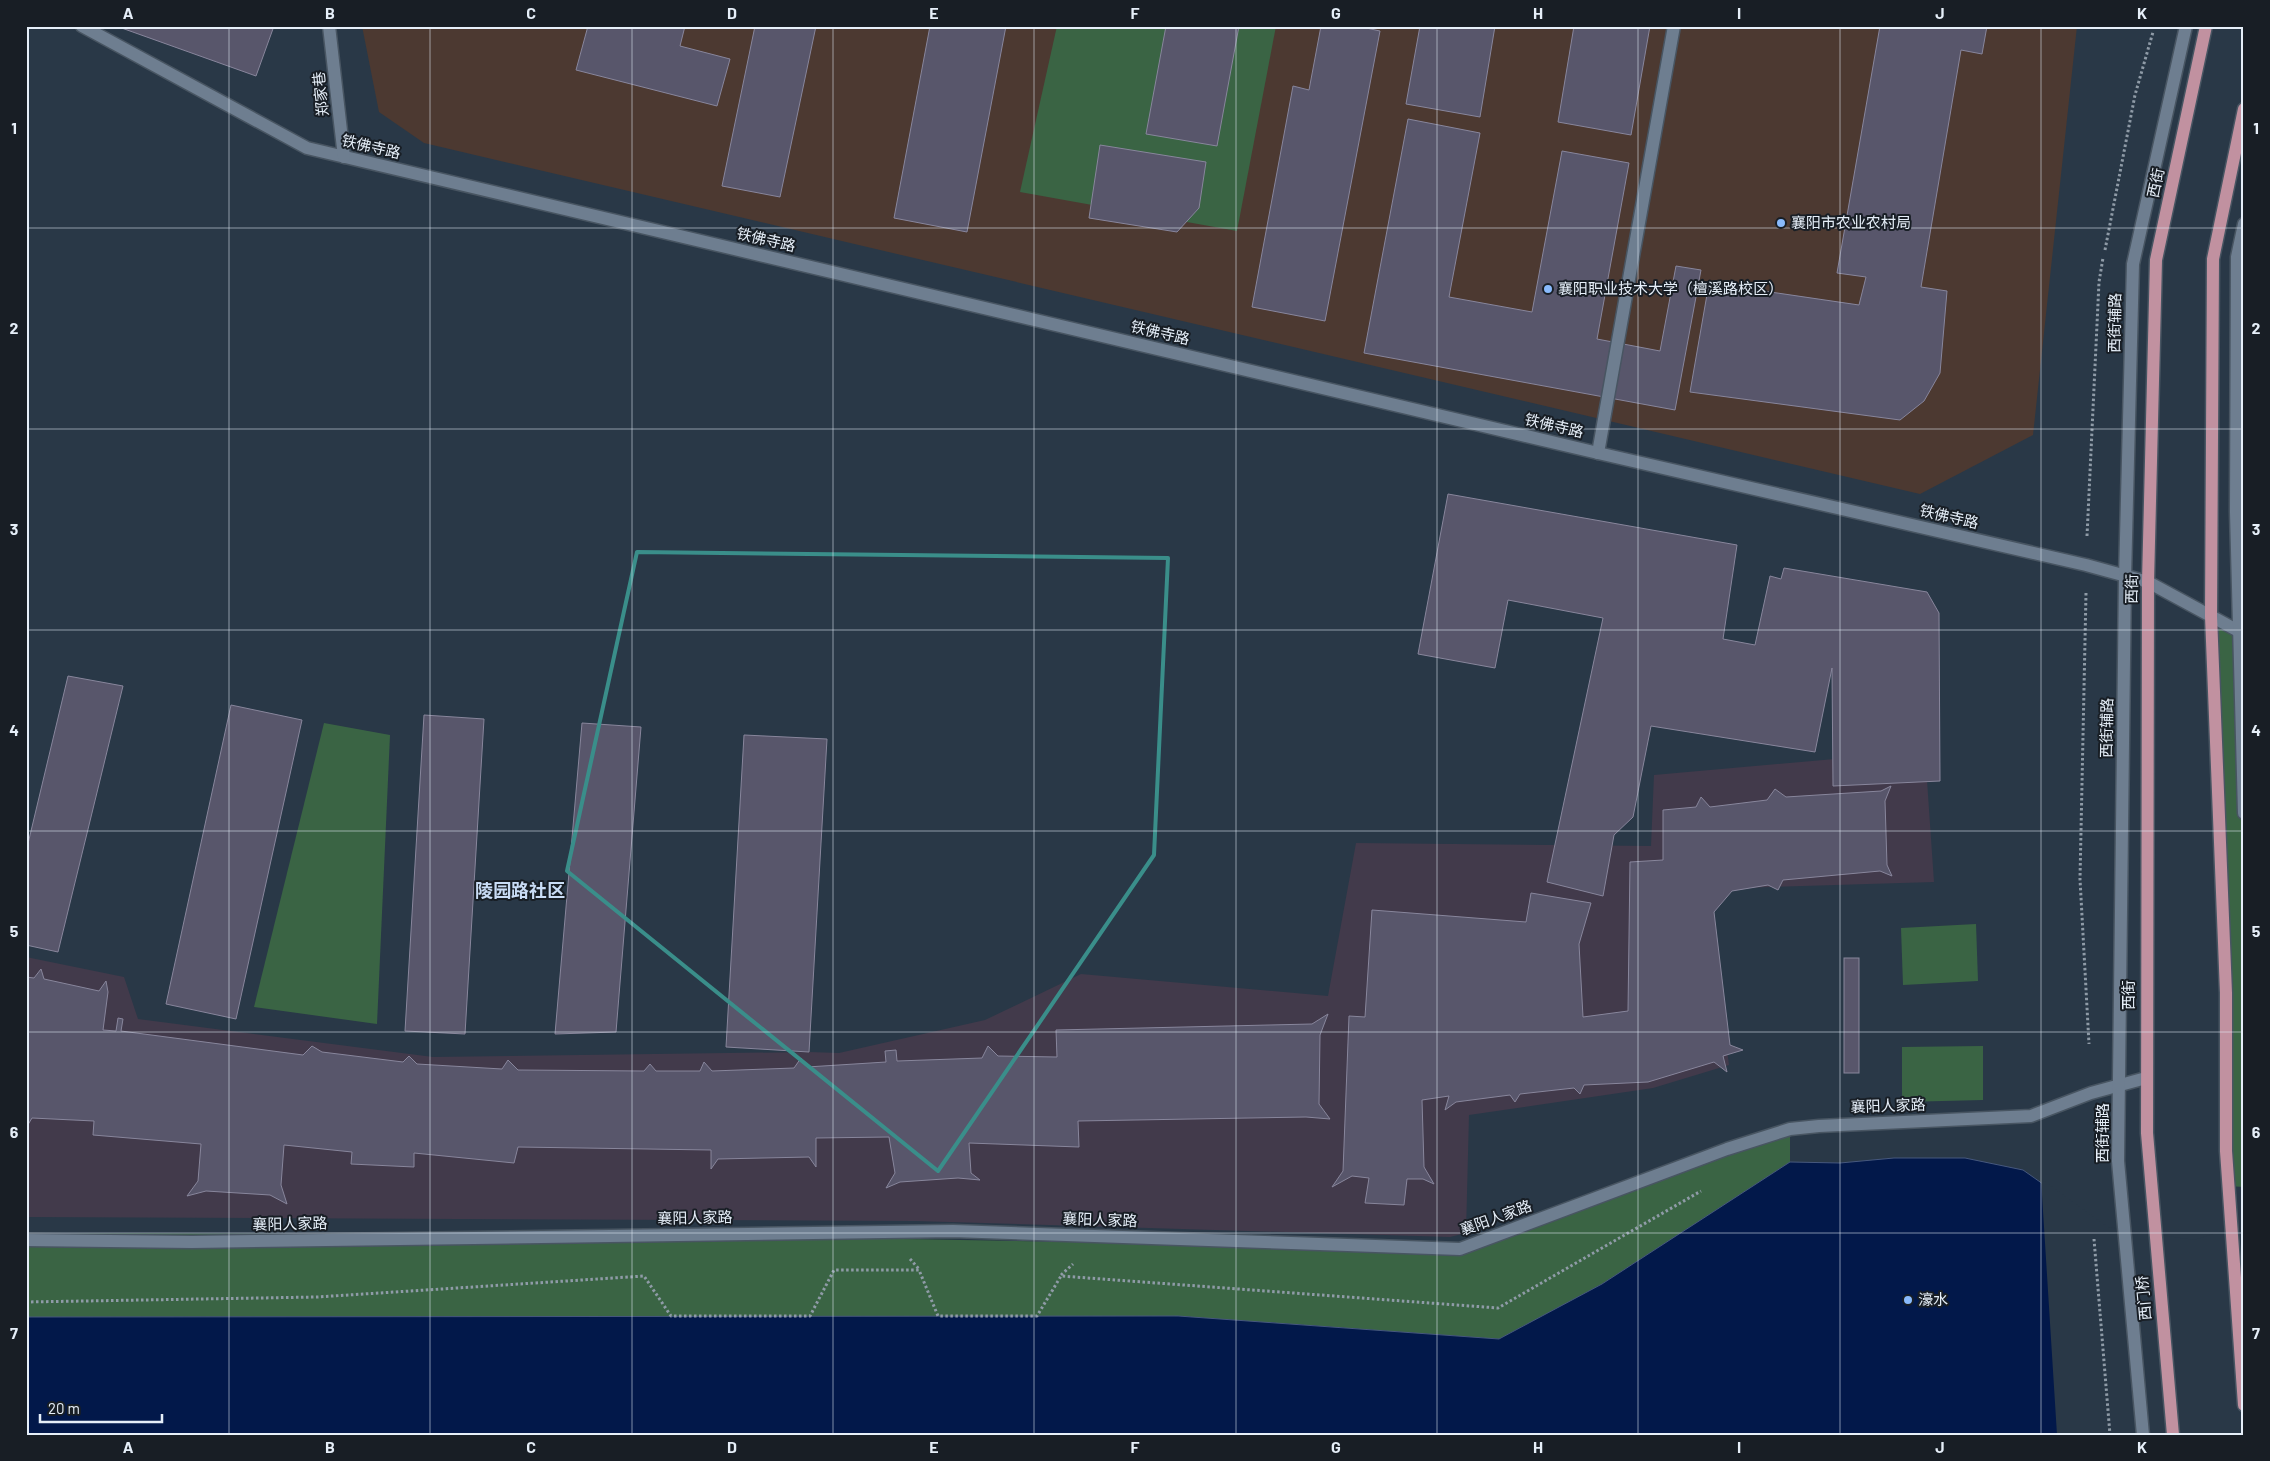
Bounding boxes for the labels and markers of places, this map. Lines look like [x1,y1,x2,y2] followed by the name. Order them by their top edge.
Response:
[1791,213,1911,231] place label: 襄阳市农业农村局
[1775,217,1787,229] marker: 襄阳市农业农村局
[1558,279,1783,297] place label: 襄阳职业技术大学（檀溪路校区）
[1542,283,1554,295] marker: 襄阳职业技术大学（檀溪路校区）
[1918,1290,1948,1308] place label: 濠水
[1902,1294,1914,1306] marker: 濠水

